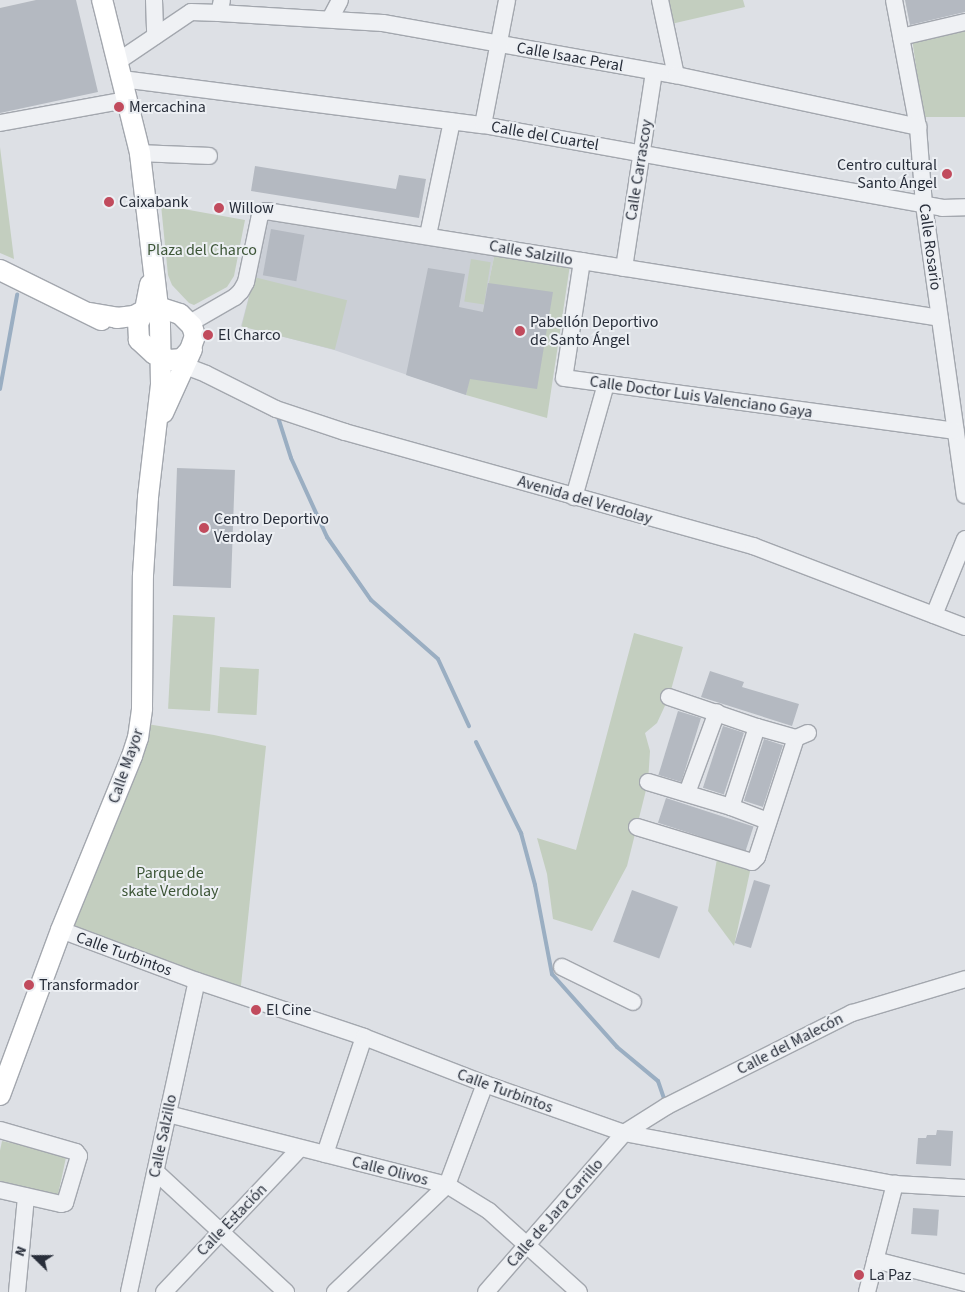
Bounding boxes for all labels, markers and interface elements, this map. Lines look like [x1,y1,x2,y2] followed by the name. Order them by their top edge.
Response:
[515,38,625,76] street label: Calle Isaac Peral
[129,97,206,117] place label: Mercachina
[113,101,125,113] marker: Mercachina
[490,117,600,155] street label: Calle del Cuartel
[622,118,656,222] street label: Calle Carrascoy
[837,155,937,193] place label: Centro cultural Santo Ángel
[941,168,953,180] marker: Centro cultural Santo Ángel
[119,192,189,212] place label: Caixabank
[103,196,115,208] marker: Caixabank
[229,198,274,218] place label: Willow
[213,202,225,214] marker: Willow
[914,203,946,291] street label: Calle Rosario
[488,236,574,270] street label: Calle Salzillo
[147,240,257,260] park label: Plaza del Charco
[530,312,658,350] place label: Pabellón Deportivo de Santo Ángel
[218,325,281,345] place label: El Charco
[514,325,526,337] marker: Pabellón Deportivo de Santo Ángel
[202,329,214,341] marker: El Charco
[588,372,814,422] street label: Calle Doctor Luis Valenciano Gaya
[515,472,655,528] street label: Avenida del Verdolay
[214,509,329,547] place label: Centro Deportivo Verdolay
[198,522,210,534] marker: Centro Deportivo Verdolay
[104,726,148,806] street label: Calle Mayor
[121,863,219,901] park label: Parque de skate Verdolay
[73,928,175,980] street label: Calle Turbintos
[39,975,139,995] place label: Transformador
[23,979,35,991] marker: Transformador
[266,1000,311,1020] place label: El Cine
[250,1004,262,1016] marker: El Cine
[734,1009,846,1079] street label: Calle del Malecón
[454,1065,556,1117] street label: Calle Turbintos
[145,1093,181,1179] street label: Calle Salzillo
[350,1152,430,1190] street label: Calle Olivos
[503,1155,607,1271] street label: Calle de Jara Carrillo
[193,1180,271,1260] street label: Calle Estación
[10,1232,60,1282] north arrow
[10,1243,32,1259] text: N
[869,1265,911,1285] place label: La Paz
[853,1269,865,1281] marker: La Paz

